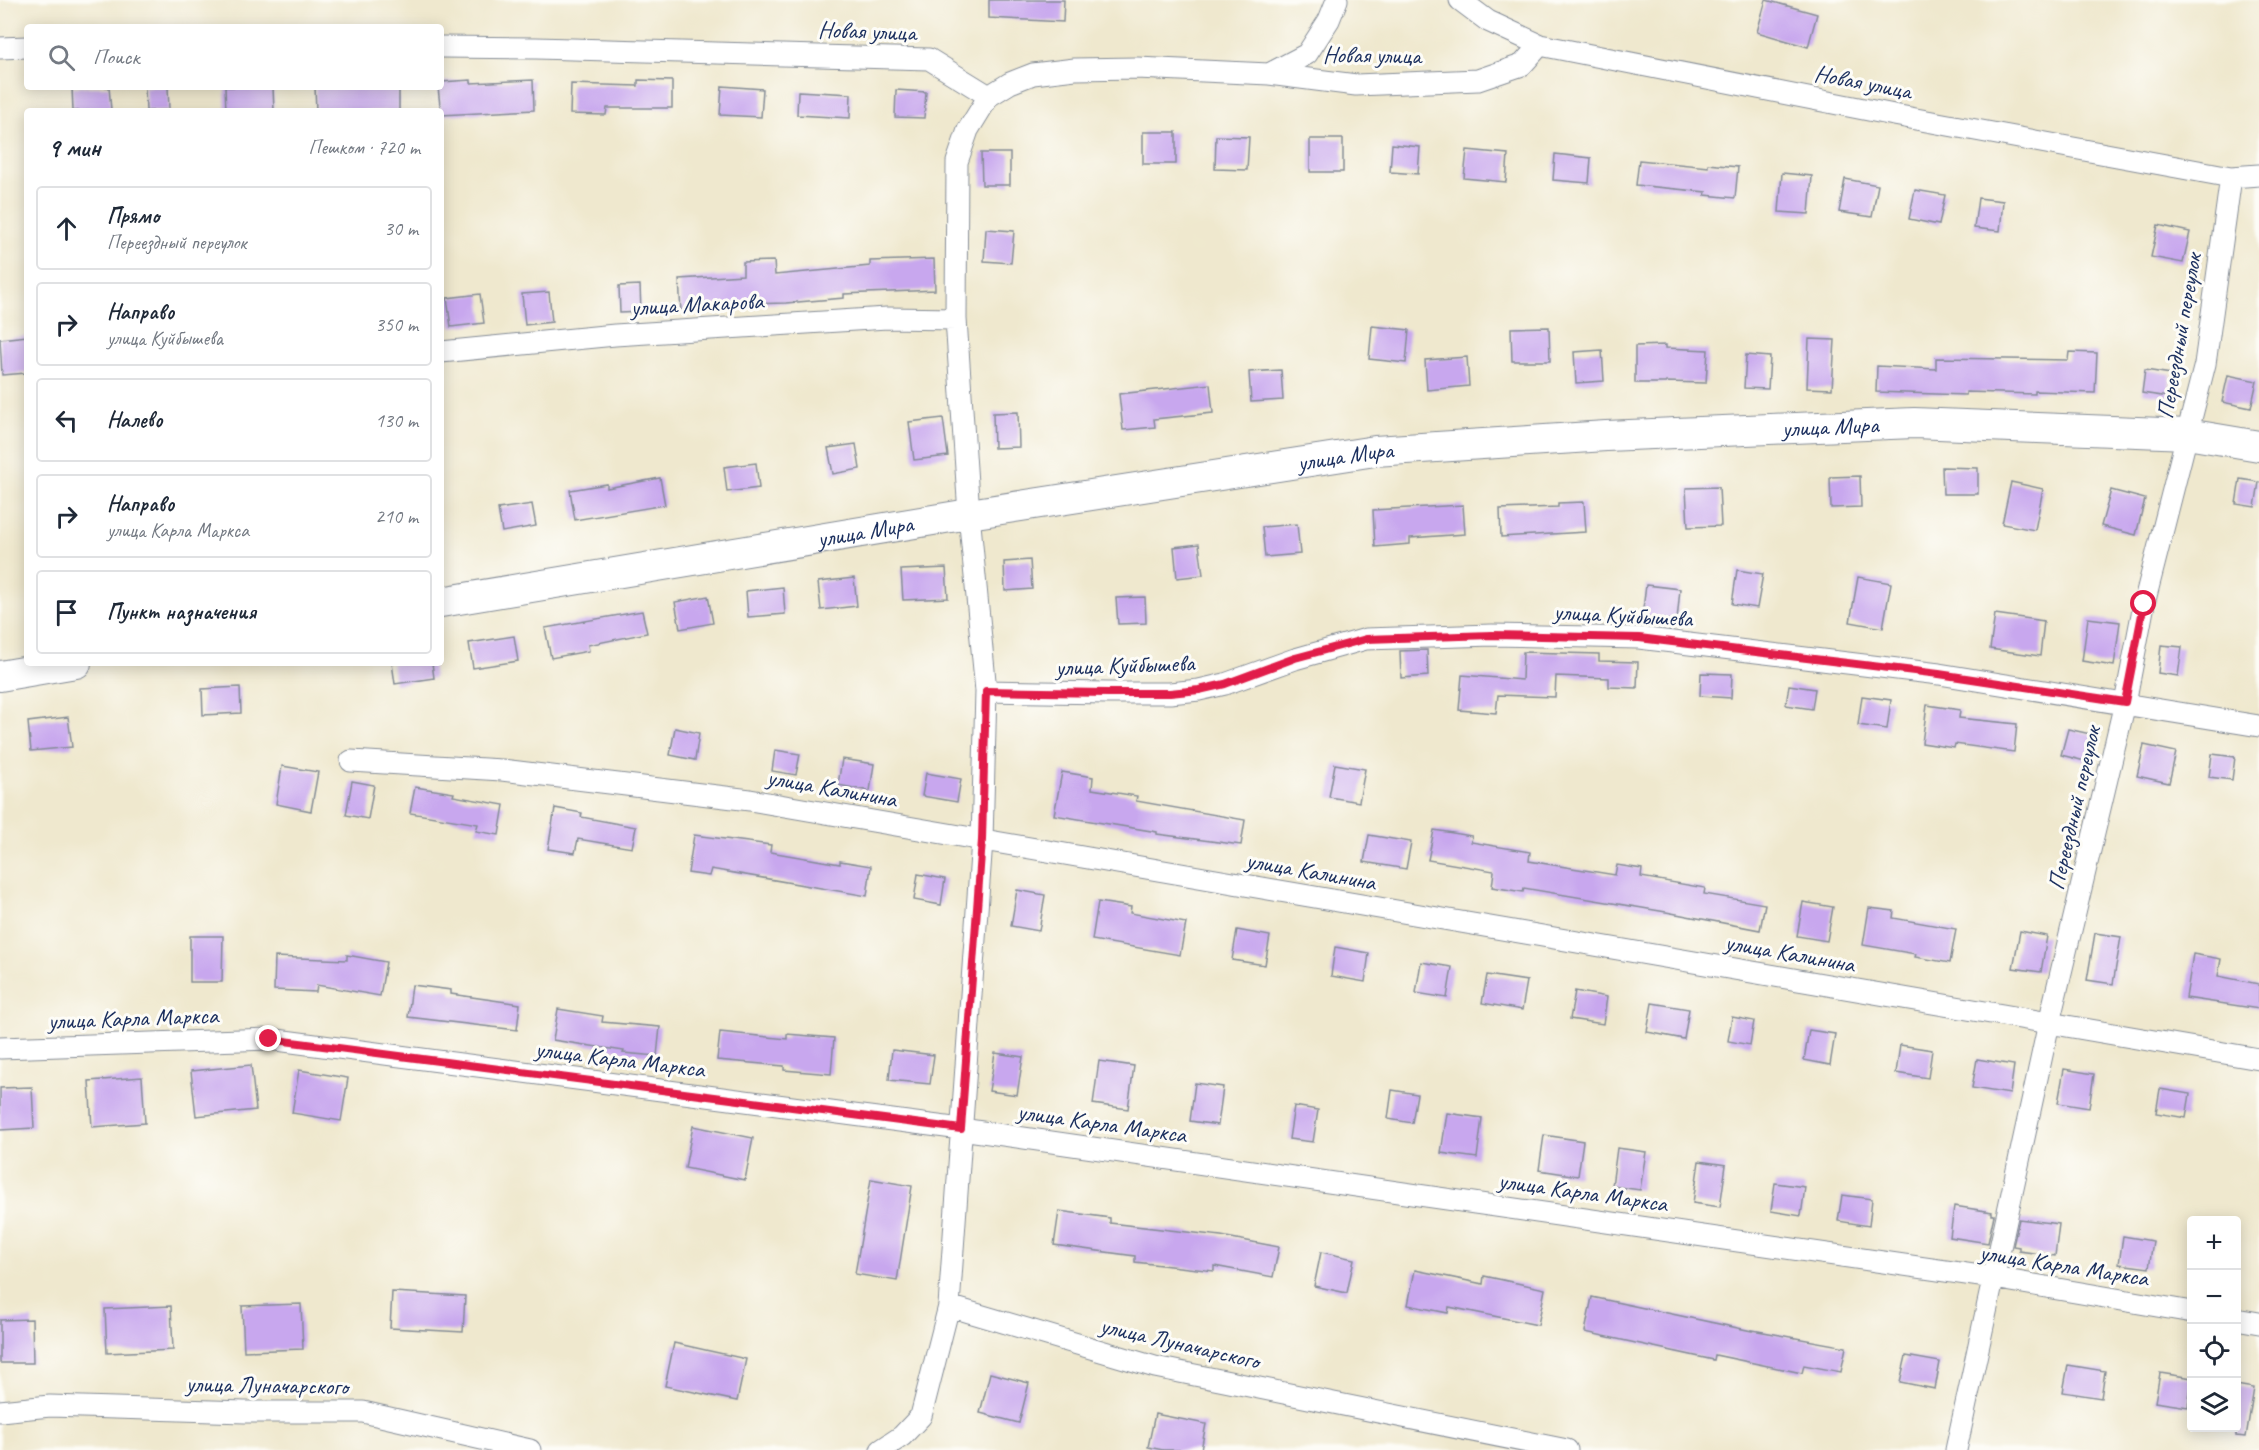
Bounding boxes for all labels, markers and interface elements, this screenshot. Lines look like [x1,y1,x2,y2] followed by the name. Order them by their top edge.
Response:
[817,14,919,48] street label: Новая улица
[24,24,444,90] search box
[1323,39,1423,71] street label: Новая улица
[45,41,78,74] icon: search
[93,43,139,71] text: Поиск
[1812,58,1916,106] street label: Новая улица
[48,131,101,164] text: 9 мин
[308,135,420,160] text: Пешком · 720 m
[107,202,159,230] text: Прямо
[50,212,83,245] icon: ahead
[384,216,418,241] text: 30 m
[107,230,246,255] text: Переездный переулок
[2150,249,2209,421] street label: Переездный переулок
[628,285,766,323] street label: улица Макарова
[107,298,174,326] text: Направо
[50,308,83,341] icon: right
[375,312,418,337] text: 350 m
[107,326,223,351] text: улица Куйбышева
[50,404,83,437] icon: left
[107,406,163,434] text: Налево
[375,408,418,433] text: 130 m
[1779,409,1880,444] street label: улица Мира
[1293,435,1395,478] street label: улица Мира
[107,490,174,518] text: Направо
[50,500,83,533] icon: right
[375,504,418,529] text: 210 m
[813,508,917,554] street label: улица Мира
[107,518,249,543] text: улица Карла Маркса
[2130,590,2156,616] route start
[50,596,83,629] icon: arrive
[1551,596,1695,634] street label: улица Куйбышева
[107,598,256,626] text: Пункт назначения
[1053,648,1196,682] street label: улица Куйбышева
[2041,721,2108,893] street label: Переездный переулок
[763,762,901,814] street label: улица Калинина
[1242,845,1380,897] street label: улица Калинина
[1721,927,1859,979] street label: улица Калинина
[45,1000,220,1036] street label: улица Карла Маркса
[255,1025,281,1051] route end
[532,1033,708,1084] street label: улица Карла Маркса
[1014,1096,1190,1150] street label: улица Карла Маркса
[1495,1165,1671,1219] street label: улица Карла Маркса
[2187,1216,2241,1432] map controls
[2187,1216,2241,1270] button: +
[1976,1237,2152,1293] street label: улица Карла Маркса
[2187,1270,2241,1324] button: −
[1096,1310,1265,1376] street label: улица Луначарского
[2187,1324,2241,1378] button: locate
[184,1369,351,1401] street label: улица Луначарского
[2187,1378,2241,1432] button: layers

